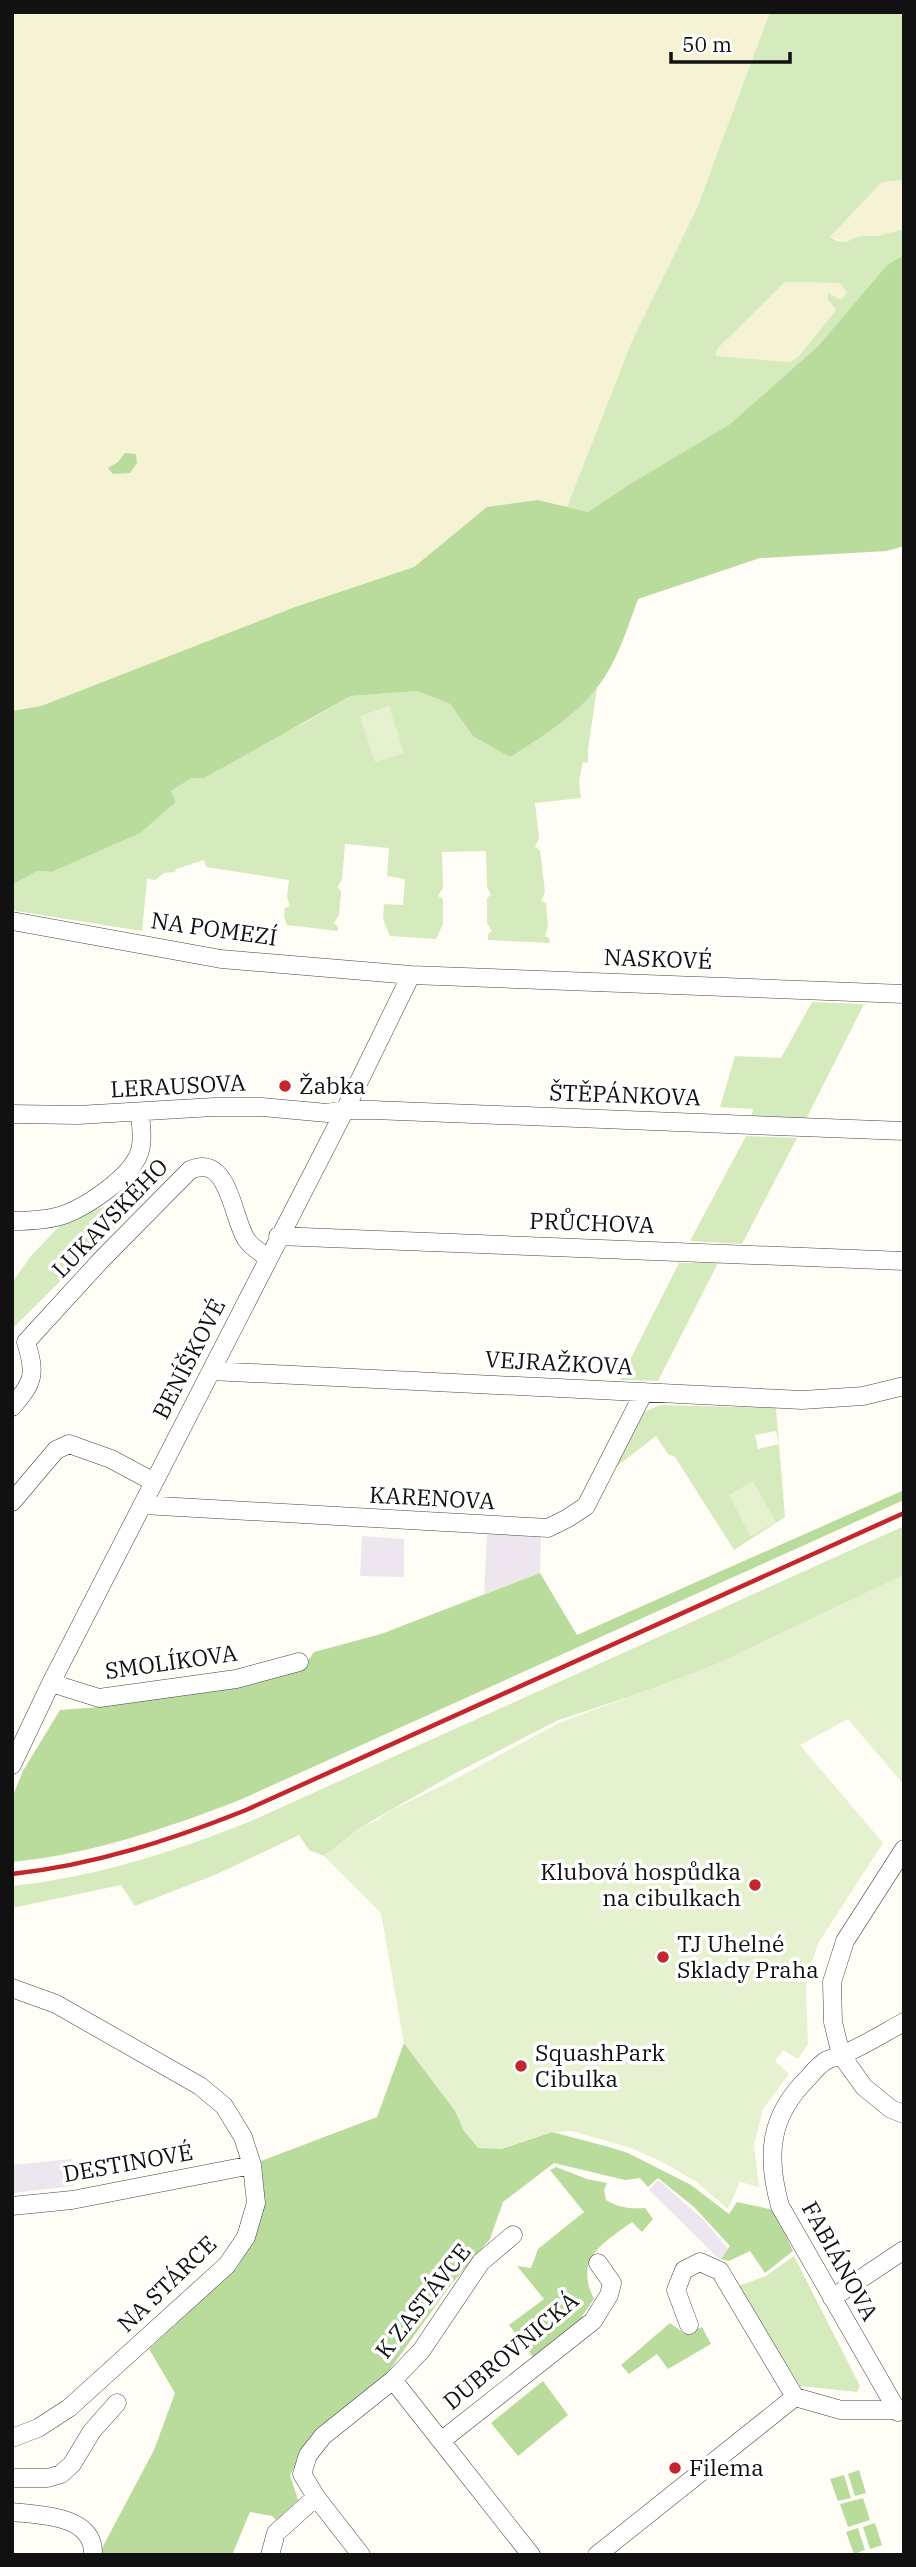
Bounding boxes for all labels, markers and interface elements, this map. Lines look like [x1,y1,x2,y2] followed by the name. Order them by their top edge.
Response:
[671,21,790,65] scale bar
[682,30,732,58] text: 50 m
[149,904,279,952] street label: NA POMEZÍ
[603,941,713,975] street label: NASKOVÉ
[109,1066,247,1104] street label: LERAUSOVA
[299,1070,366,1100] place label: Žabka
[549,1076,701,1112] street label: ŠTĚPÁNKOVA
[277,1078,293,1094] marker: Žabka
[45,1151,174,1283] street label: LUKAVSKÉHO
[529,1205,655,1239] street label: PRŮCHOVA
[145,1293,231,1424] street label: BENÍŠKOVÉ
[484,1343,634,1381] street label: VEJRAŽKOVA
[368,1479,496,1515] street label: KARENOVA
[103,1637,239,1685] street label: SMOLÍKOVA
[540,1856,741,1912] place label: Klubová hospůdka na cibulkach
[747,1877,763,1893] marker: Klubová hospůdka na cibulkach
[677,1928,819,1984] place label: TJ Uhelné Sklady Praha
[655,1949,671,1965] marker: TJ Uhelné Sklady Praha
[535,2037,665,2093] place label: SquashPark Cibulka
[513,2058,529,2074] marker: SquashPark Cibulka
[61,2136,195,2188] street label: DESTINOVÉ
[796,2196,886,2326] street label: FABIÁNOVA
[110,2229,222,2338] street label: NA STÁRCE
[368,2237,477,2364] street label: K ZASTÁVCE
[436,2285,584,2416] street label: DUBROVNICKÁ
[689,2452,764,2482] place label: Filema
[667,2460,683,2476] marker: Filema

